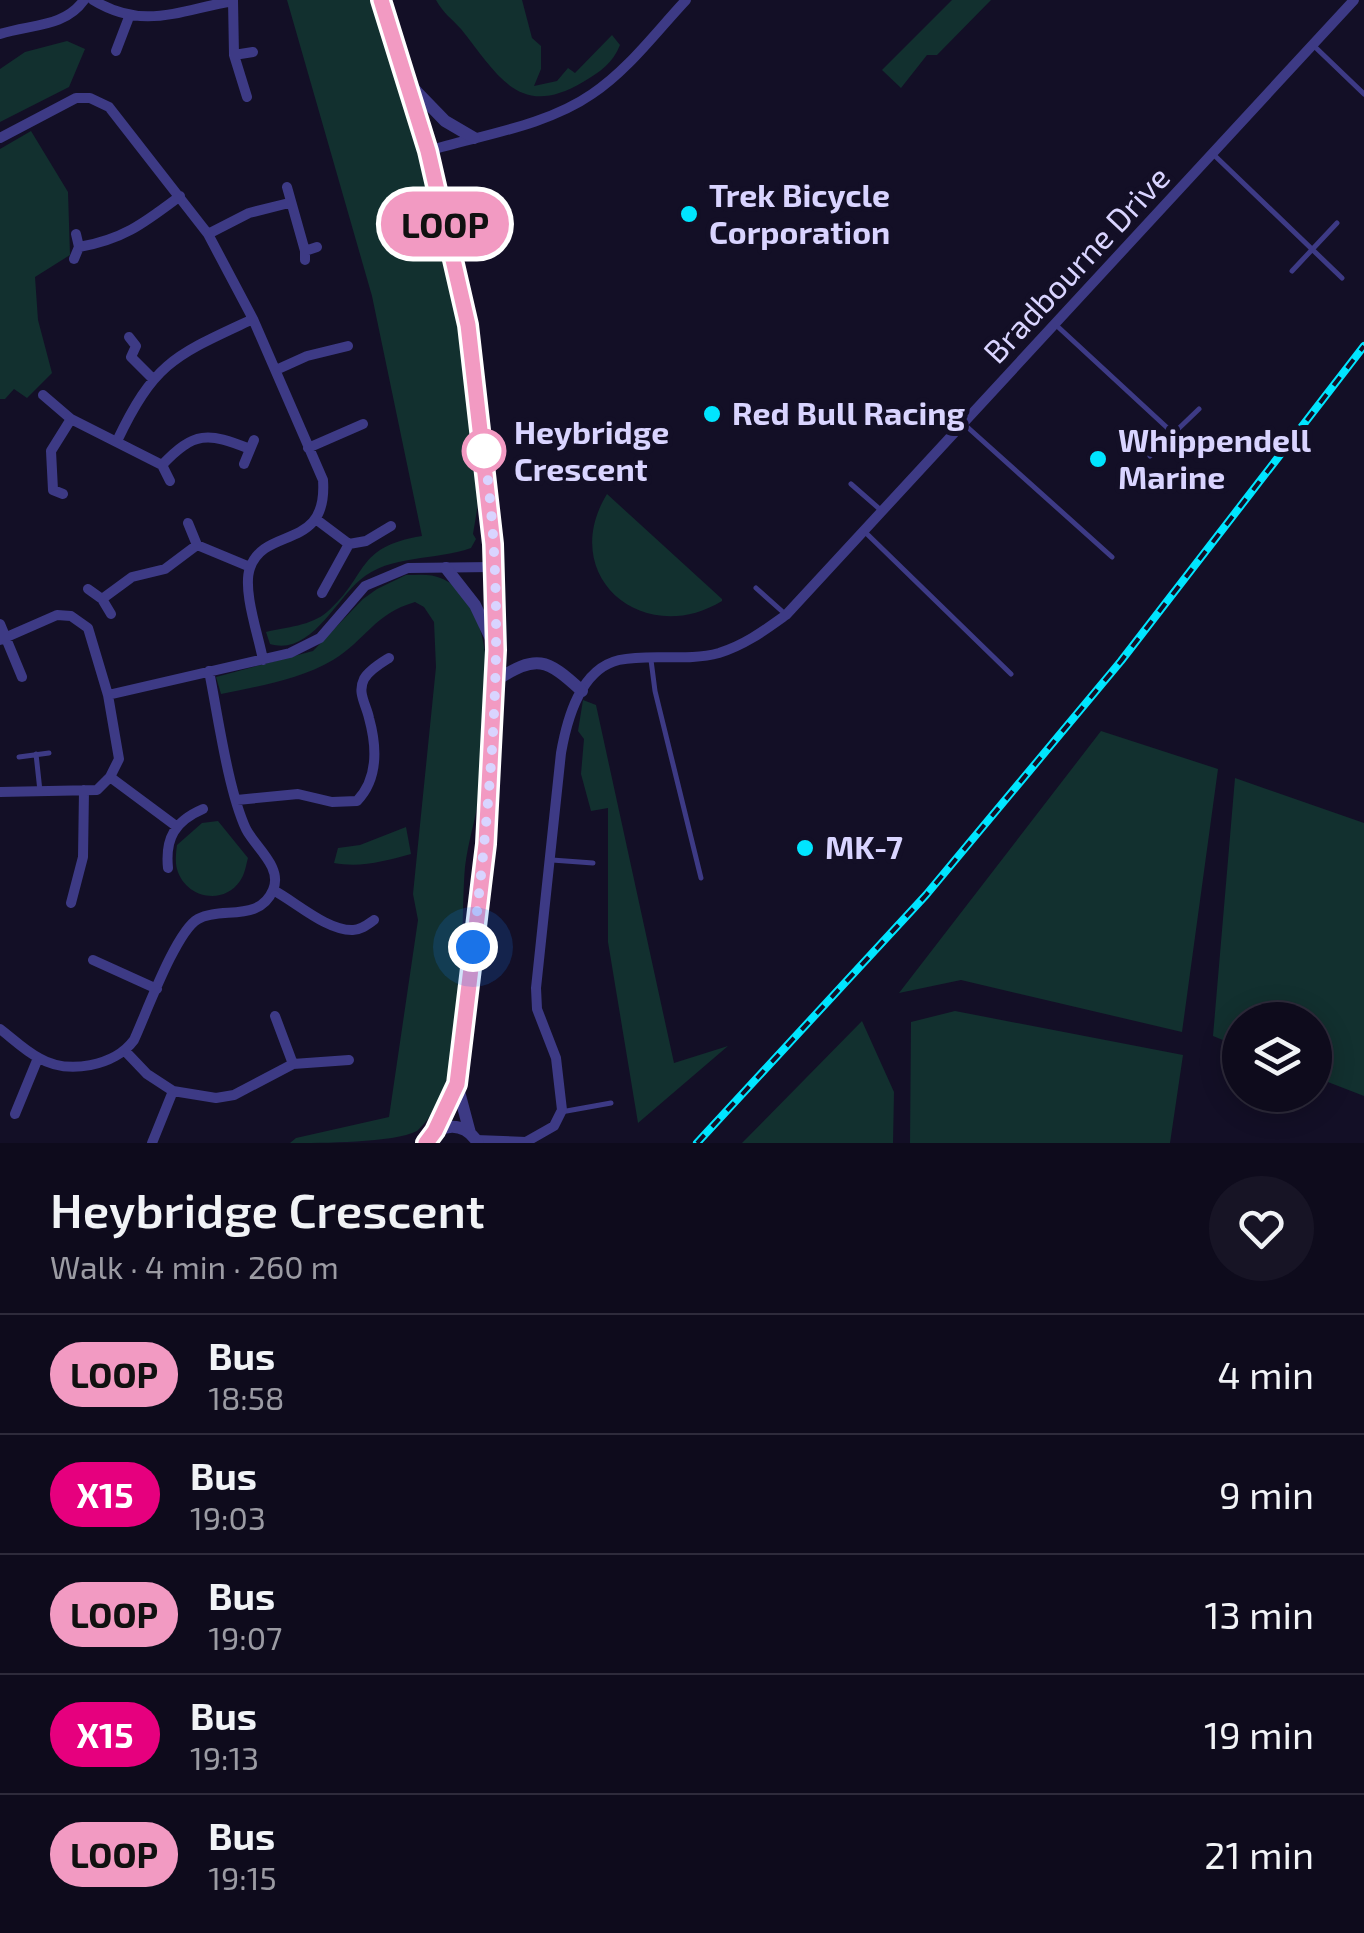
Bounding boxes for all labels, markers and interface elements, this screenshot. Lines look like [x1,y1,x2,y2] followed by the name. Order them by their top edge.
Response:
[975,157,1176,370] street label: Bradbourne Drive
[709,175,890,250] place label: Trek Bicycle Corporation
[375,192,515,256] line badge: LOOP
[401,203,489,245] text: LOOP
[678,203,700,225] marker: Trek Bicycle Corporation
[732,393,966,431] place label: Red Bull Racing
[701,403,723,425] marker: Red Bull Racing
[514,412,669,487] place label: Heybridge Crescent
[1118,420,1312,495] place label: Whippendell Marine
[463,430,505,472] marker: Heybridge Crescent
[1087,448,1109,470] marker: Whippendell Marine
[825,827,903,865] place label: MK-7
[794,837,816,859] marker: MK-7
[448,922,498,972] your location
[1222,1002,1332,1112] map controls
[1222,1002,1332,1112] button: layers
[1209,1176,1314,1281] button: heart
[50,1180,485,1238] text: Heybridge Crescent
[50,1247,339,1285] text: Walk · 4 min · 260 m
[208,1332,275,1378] text: Bus
[1217,1351,1314,1397] text: 4 min
[70,1353,158,1395] text: LOOP
[208,1378,284,1416] text: 18:58
[190,1452,257,1498] text: Bus
[1219,1471,1314,1517] text: 9 min
[77,1473,133,1515] text: X15
[190,1498,266,1536] text: 19:03
[208,1572,275,1618] text: Bus
[1204,1591,1314,1637] text: 13 min
[70,1593,158,1635] text: LOOP
[208,1618,282,1656] text: 19:07
[190,1692,257,1738] text: Bus
[1204,1711,1314,1757] text: 19 min
[77,1713,133,1755] text: X15
[190,1738,259,1776] text: 19:13
[208,1812,275,1858] text: Bus
[1204,1831,1314,1877] text: 21 min
[70,1833,158,1875] text: LOOP
[208,1858,277,1896] text: 19:15

